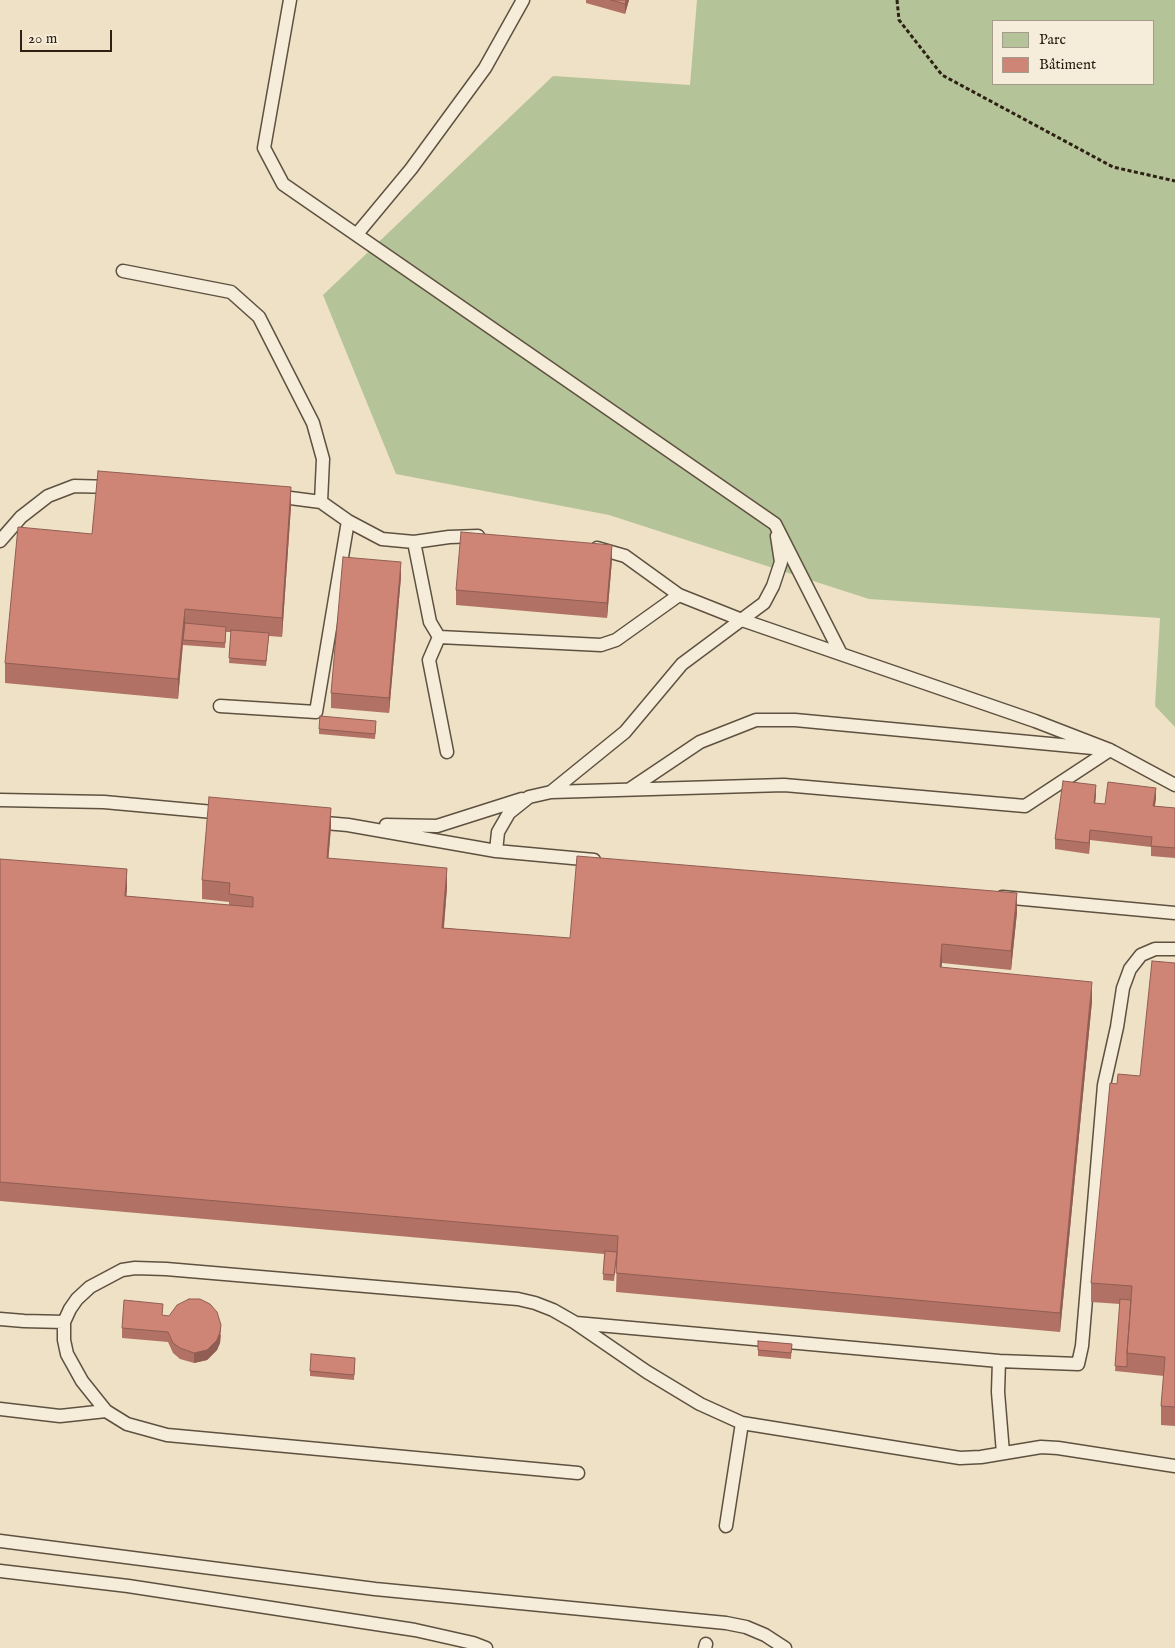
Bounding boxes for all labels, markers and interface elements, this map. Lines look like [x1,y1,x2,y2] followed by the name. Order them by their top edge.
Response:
[22,20,115,52] scale bar
[992,20,1155,85] legend
[28,29,57,48] text: 20 m
[1039,30,1066,49] text: Parc
[1039,55,1096,74] text: Bâtiment

